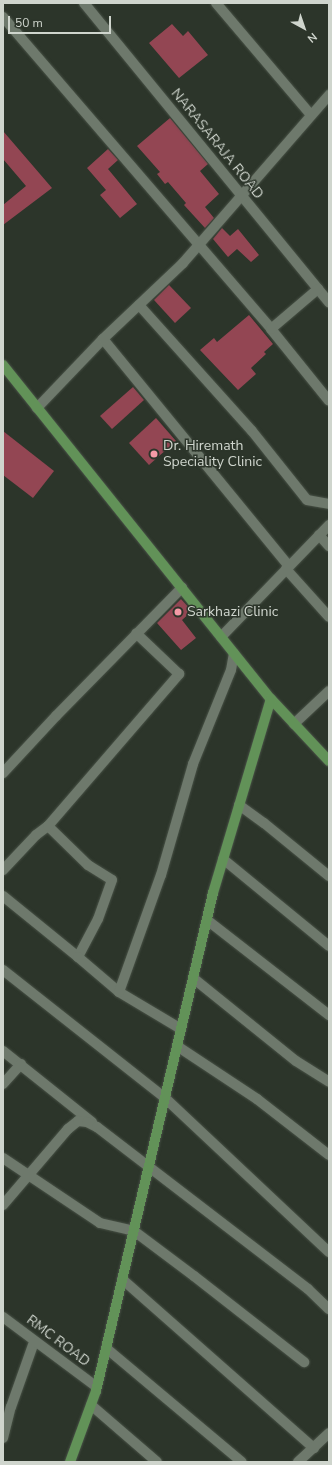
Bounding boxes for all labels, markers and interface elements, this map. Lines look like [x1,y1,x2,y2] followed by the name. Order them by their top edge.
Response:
[10,8,113,34] scale bar
[284,8,324,48] north arrow
[15,15,43,31] text: 50 m
[304,29,320,46] text: N
[167,85,267,203] street label: NARASARAJA ROAD
[163,438,262,470] place label: Dr. Hiremath Speciality Clinic
[148,448,160,460] marker: Dr. Hiremath Speciality Clinic
[187,604,278,620] place label: Sarkhazi Clinic
[172,606,184,618] marker: Sarkhazi Clinic
[23,1312,93,1370] street label: RMC ROAD

